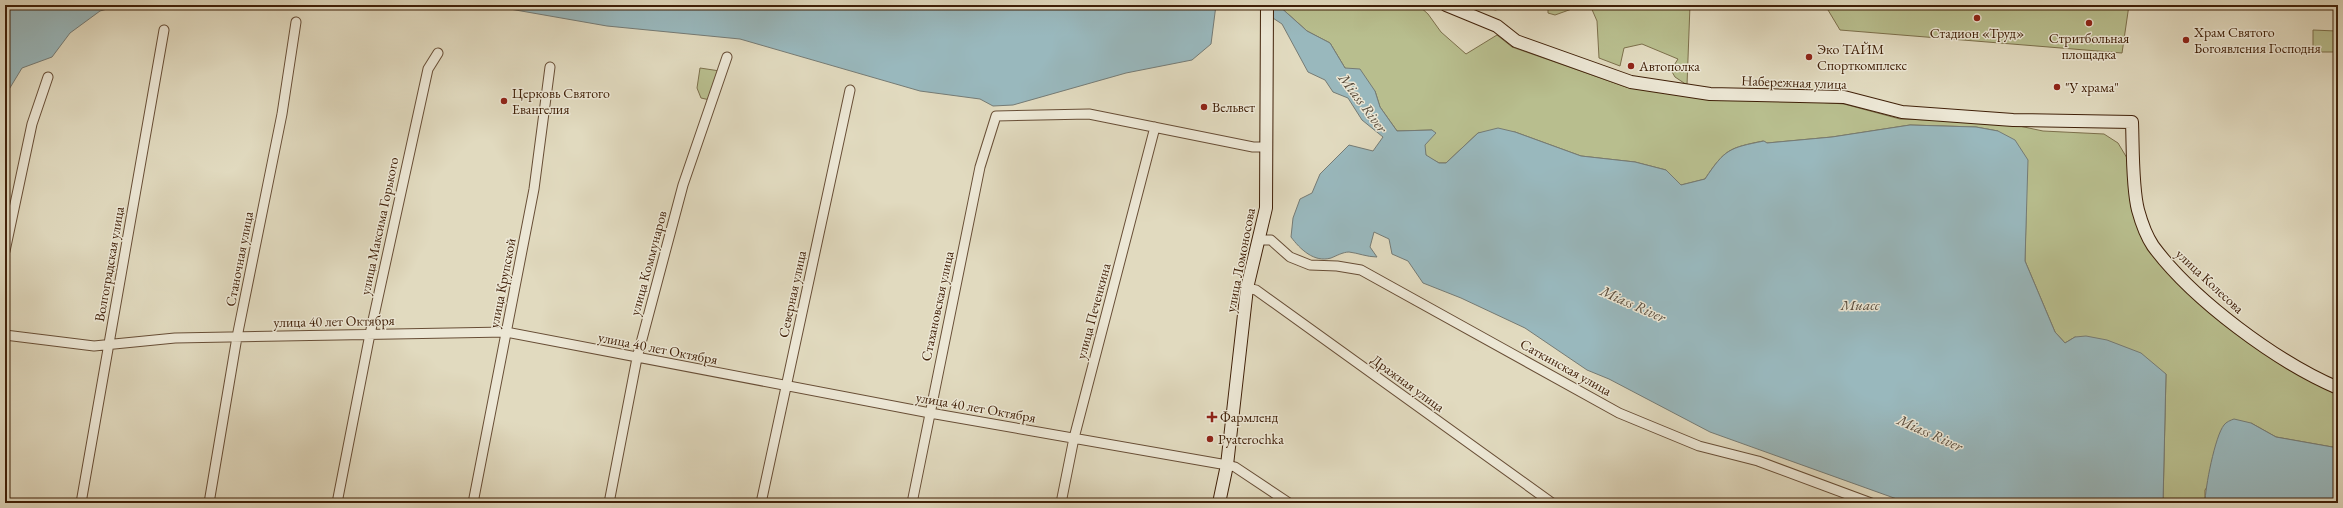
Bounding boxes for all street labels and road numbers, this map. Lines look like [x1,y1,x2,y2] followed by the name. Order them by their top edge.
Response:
[1741,71,1848,93] street label: Набережная улица
[356,155,402,297] street label: улица Максима Горького
[90,205,128,323] street label: Волгоградская улица
[1221,206,1259,314] street label: улица Ломоносова
[625,209,671,317] street label: улица Коммунаров
[221,210,257,308] street label: Станочная улица
[484,236,520,329] street label: улица Крупской
[2172,245,2248,318] street label: улица Колесова
[774,248,810,339] street label: Северная улица
[917,249,958,363] street label: Стахановская улица
[1072,261,1115,361] street label: улица Печенкина
[273,311,395,331] street label: улица 40 лет Октября
[597,328,719,368] street label: улица 40 лет Октября
[1517,334,1615,400] street label: Саткинская улица
[1368,350,1449,416] street label: Дражная улица
[915,388,1037,426] street label: улица 40 лет Октября

